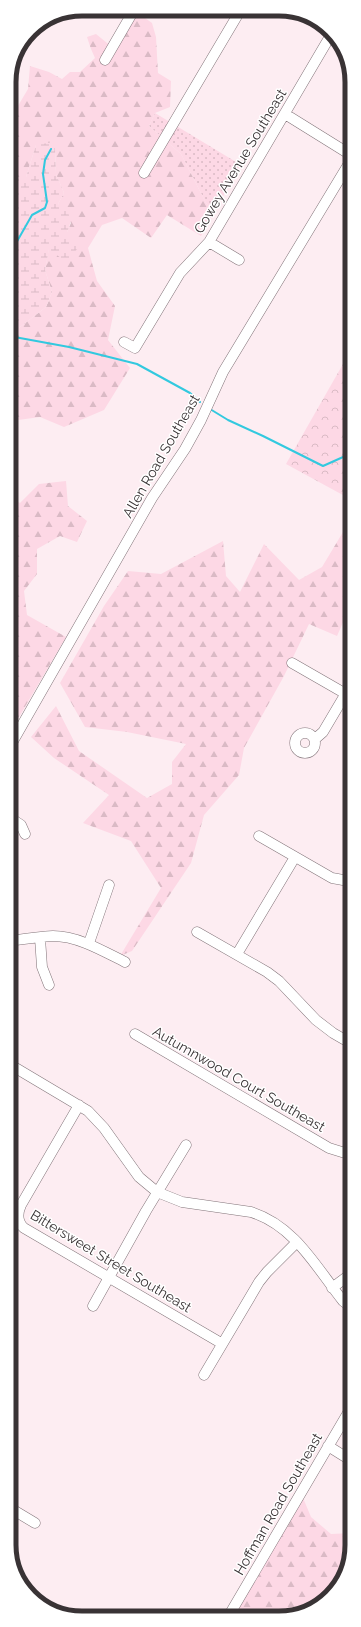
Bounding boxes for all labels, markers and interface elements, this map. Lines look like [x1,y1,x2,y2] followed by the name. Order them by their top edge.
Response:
[191,86,290,236] street label: Gowey Avenue Southeast
[119,391,203,520] street label: Allen Road Southeast
[150,1023,328,1135] street label: Autumnwood Court Southeast
[28,1207,195,1316] street label: Bittersweet Street Southeast
[231,1430,325,1578] street label: Hoffman Road Southeast

